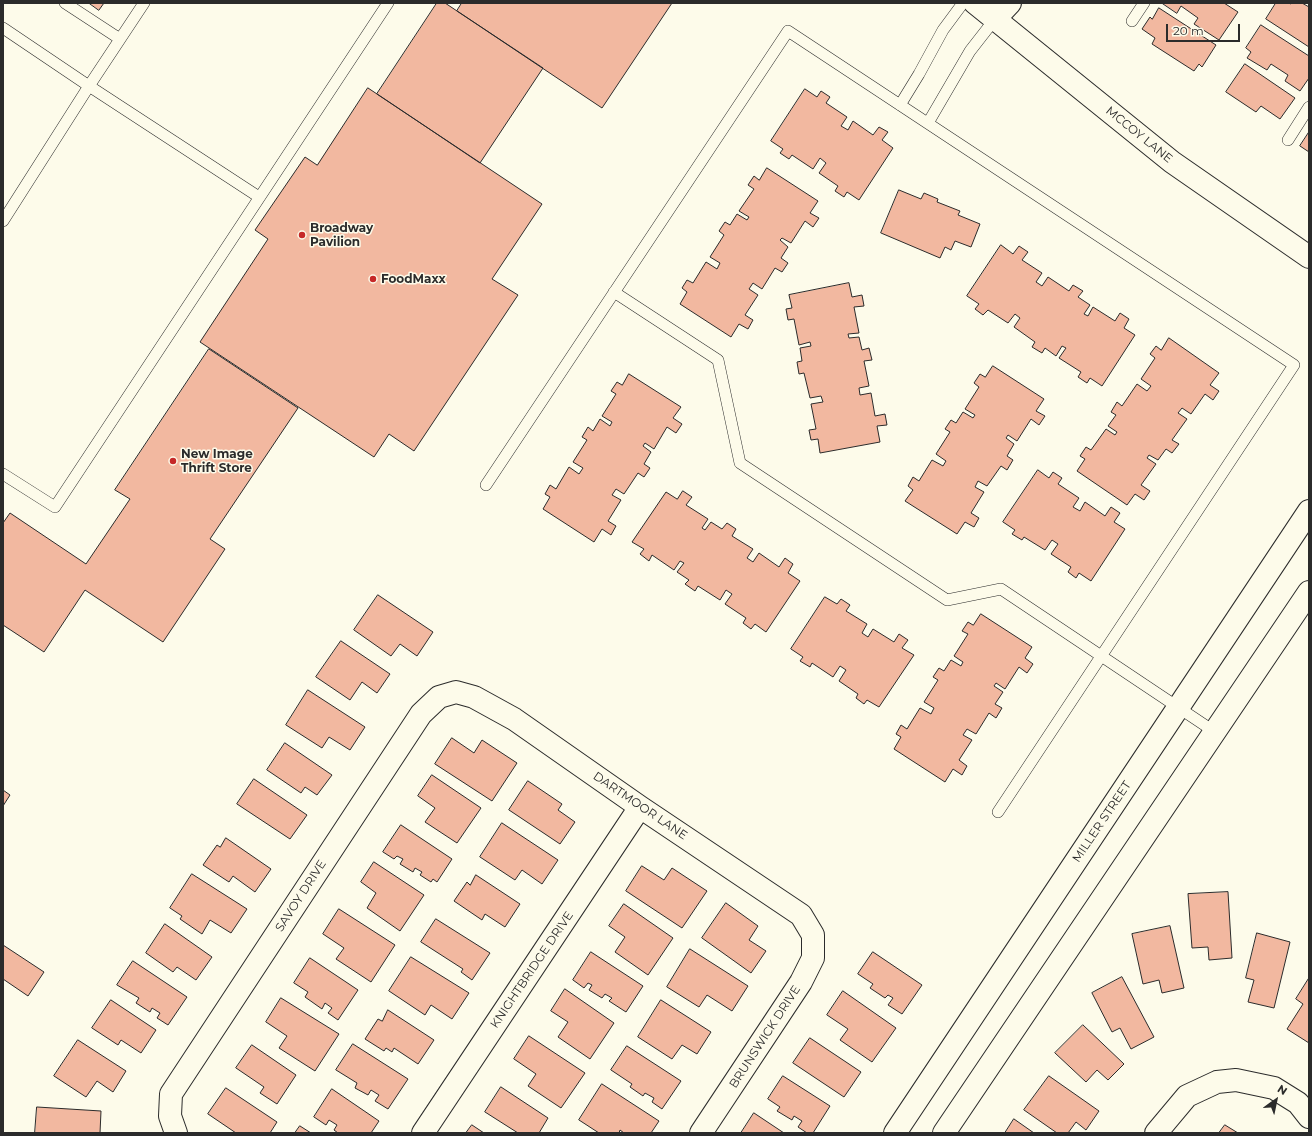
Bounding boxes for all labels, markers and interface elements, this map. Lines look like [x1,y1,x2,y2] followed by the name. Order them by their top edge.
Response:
[1168,16,1242,42] scale bar
[1173,23,1204,38] text: 20 m
[1103,104,1175,166] street label: MCCOY LANE
[310,221,373,249] place label: Broadway Pavilion
[297,230,307,240] marker: Broadway Pavilion
[381,272,446,286] place label: FoodMaxx
[368,274,378,284] marker: FoodMaxx
[181,447,253,475] place label: New Image Thrift Store
[168,456,178,466] marker: New Image Thrift Store
[590,769,690,843] street label: DARTMOOR LANE
[1070,779,1134,865] street label: MILLER STREET
[273,858,329,934] street label: SAVOY DRIVE
[488,909,576,1031] street label: KNIGHTBRIDGE DRIVE
[726,983,804,1091] street label: BRUNSWICK DRIVE
[1256,1080,1296,1120] north arrow
[1275,1082,1290,1098] text: N

